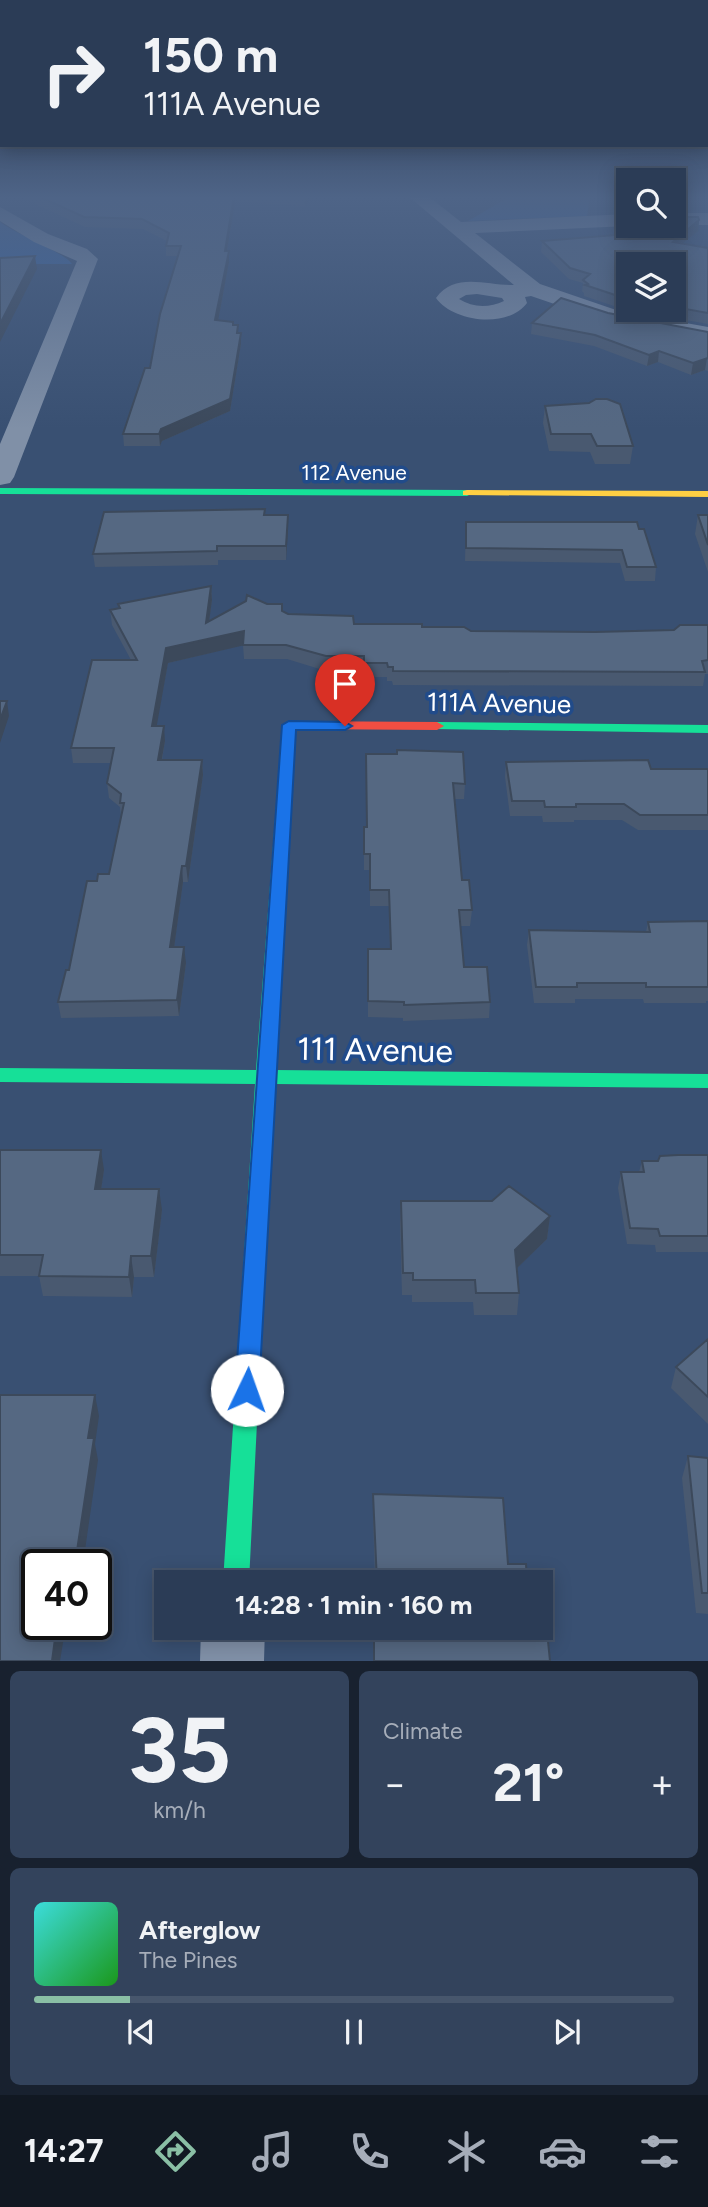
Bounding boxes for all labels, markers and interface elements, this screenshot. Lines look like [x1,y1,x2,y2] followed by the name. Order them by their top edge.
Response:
[143,25,278,84] text: 150 m
[28,28,119,119] icon: right
[143,85,320,123] text: 111A Avenue
[616,168,686,322] map controls
[616,168,686,238] button: search
[616,252,686,322] button: layers
[301,460,407,485] street label: 112 Avenue
[315,654,375,726] pin
[326,665,364,703] icon: arrive
[427,686,571,720] street label: 111A Avenue
[297,1030,453,1070] street label: 111 Avenue
[210,1353,284,1427] position arrow
[21,1549,112,1640] speed limit sign: 40
[235,1589,472,1621] text: 14:28 · 1 min · 160 m
[128,1696,231,1805] text: 35
[383,1717,462,1745] text: Climate
[493,1752,564,1814] text: 21°
[383,1761,407,1807] text: −
[650,1761,674,1807] text: +
[153,1796,206,1824] text: km/h
[139,1914,261,1946] text: Afterglow
[139,1946,238,1974] text: The Pines
[122,2013,160,2051] icon: previous
[335,2013,373,2051] icon: pause
[548,2013,586,2051] icon: next
[151,2127,200,2176] icon: directions
[248,2127,297,2176] icon: music
[345,2127,394,2176] icon: phone
[442,2127,491,2176] icon: climate
[538,2127,587,2176] icon: car
[635,2127,684,2176] icon: filters
[24,2132,104,2170] text: 14:27

